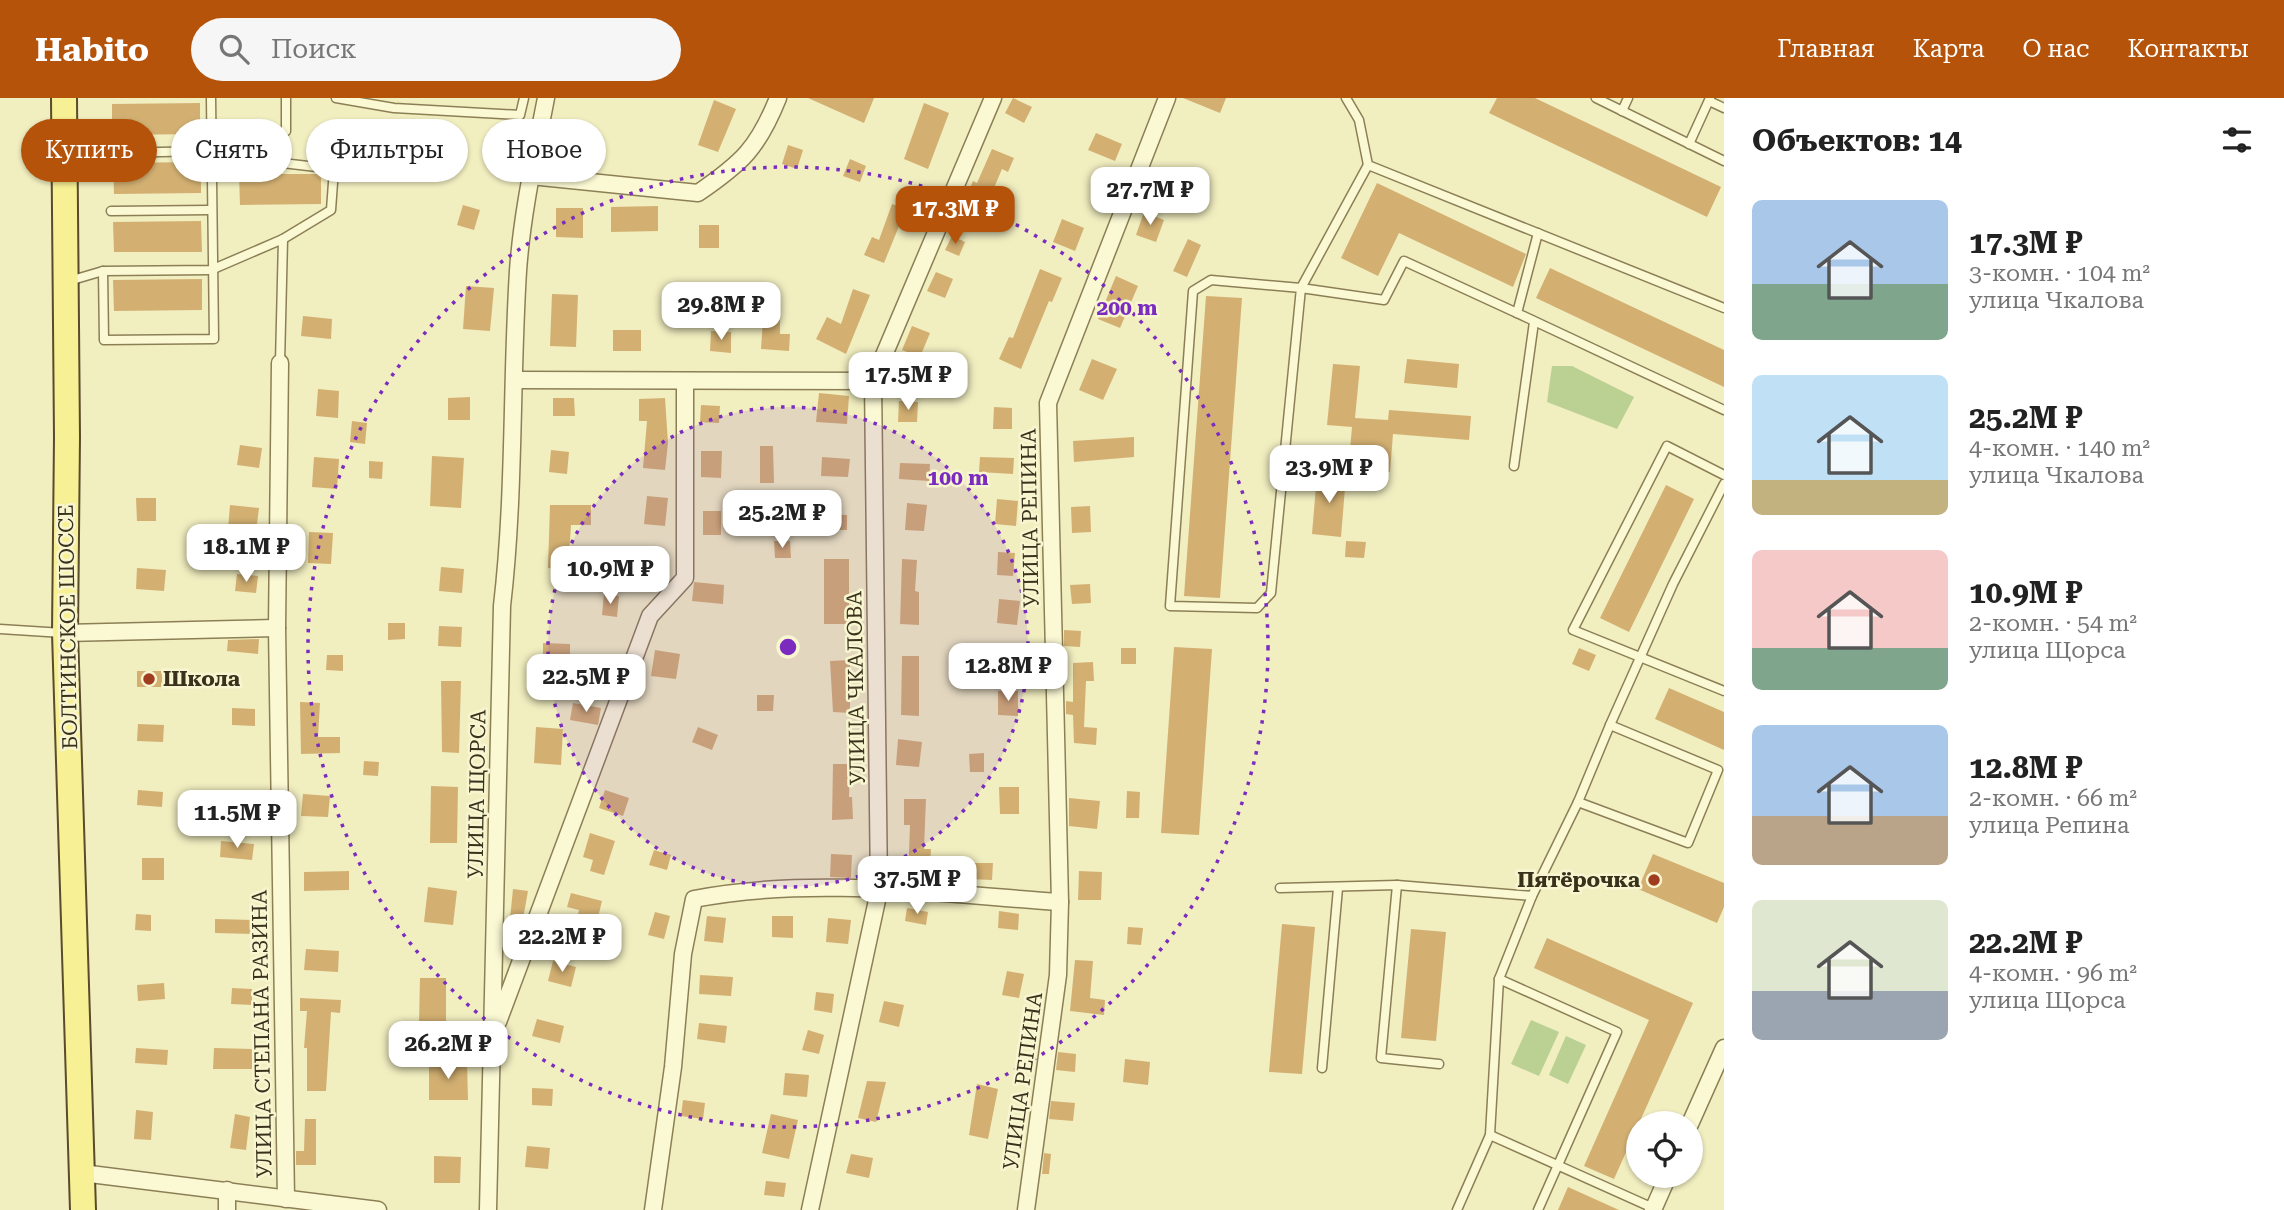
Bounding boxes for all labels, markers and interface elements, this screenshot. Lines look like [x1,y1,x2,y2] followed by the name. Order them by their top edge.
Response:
[191,18,681,81] search box
[35,30,149,69] text: Habito
[215,30,253,68] icon: search
[271,34,357,64] text: Поиск
[1777,35,1875,63] text: Главная
[1913,35,1984,63] text: Карта
[2022,35,2089,63] text: О нас
[2127,35,2249,63] text: Контакты
[21,119,157,182] chip: Купить
[171,119,292,182] chip: Снять
[306,119,468,182] chip: Фильтры
[482,119,606,182] chip: Новое
[2218,121,2256,159] icon: filters
[1752,123,1962,158] text: Объектов: 14
[1085,167,1215,227] pin: 27.7M ₽
[1107,176,1193,203] text: 27.7M ₽
[890,186,1020,246] pin: 17.3M ₽
[912,195,998,222] text: 17.3M ₽
[1969,225,2082,260] text: 17.3M ₽
[1808,228,1892,312] icon: home
[1969,260,2150,287] text: 3-комн. · 104 m²
[656,282,786,342] pin: 29.8M ₽
[1969,287,2144,314] text: улица Чкалова
[678,291,764,318] text: 29.8M ₽
[1097,296,1157,320] text: 200 m
[843,352,973,412] pin: 17.5M ₽
[865,361,951,388] text: 17.5M ₽
[1969,400,2082,435] text: 25.2M ₽
[1808,403,1892,487] icon: home
[1016,428,1044,608] street label: УЛИЦА РЕПИНА
[1969,435,2150,462] text: 4-комн. · 140 m²
[1264,446,1394,505] pin: 23.9M ₽
[1286,454,1372,481] text: 23.9M ₽
[1969,462,2144,489] text: улица Чкалова
[928,466,988,490] text: 100 m
[717,490,847,550] pin: 25.2M ₽
[739,499,825,526] text: 25.2M ₽
[54,504,82,750] street label: БОЛТИНСКОЕ ШОССЕ
[181,524,311,584] pin: 18.1M ₽
[203,533,289,560] text: 18.1M ₽
[545,546,675,606] pin: 10.9M ₽
[567,555,653,582] text: 10.9M ₽
[1969,575,2082,610] text: 10.9M ₽
[1808,578,1892,662] icon: home
[842,590,870,785] street label: УЛИЦА ЧКАЛОВА
[1969,610,2137,637] text: 2-комн. · 54 m²
[776,635,800,659] centre of rings
[1969,637,2126,664] text: улица Щорса
[943,644,1073,703] pin: 12.8M ₽
[965,652,1051,679] text: 12.8M ₽
[521,654,651,714] pin: 22.5M ₽
[543,663,629,690] text: 22.5M ₽
[163,667,241,691] place label: Школа
[141,671,157,687] marker: Школа
[464,709,490,879] street label: УЛИЦА ЩОРСА
[1969,750,2082,785] text: 12.8M ₽
[1808,753,1892,837] icon: home
[1969,785,2137,812] text: 2-комн. · 66 m²
[172,790,302,850] pin: 11.5M ₽
[194,799,280,826] text: 11.5M ₽
[1969,812,2129,839] text: улица Репина
[852,856,982,916] pin: 37.5M ₽
[874,865,960,892] text: 37.5M ₽
[1517,868,1641,892] place label: Пятёрочка
[1646,872,1662,888] marker: Пятёрочка
[247,889,277,1178] street label: УЛИЦА СТЕПАНА РАЗИНА
[497,914,627,974] pin: 22.2M ₽
[519,923,605,950] text: 22.2M ₽
[1969,925,2082,960] text: 22.2M ₽
[1808,928,1892,1012] icon: home
[1969,960,2137,987] text: 4-комн. · 96 m²
[1969,987,2126,1014] text: улица Щорса
[999,990,1047,1171] street label: УЛИЦА РЕПИНА
[383,1021,513,1081] pin: 26.2M ₽
[405,1030,491,1057] text: 26.2M ₽
[1626,1111,1703,1188] map controls
[1626,1111,1703,1188] button: locate

